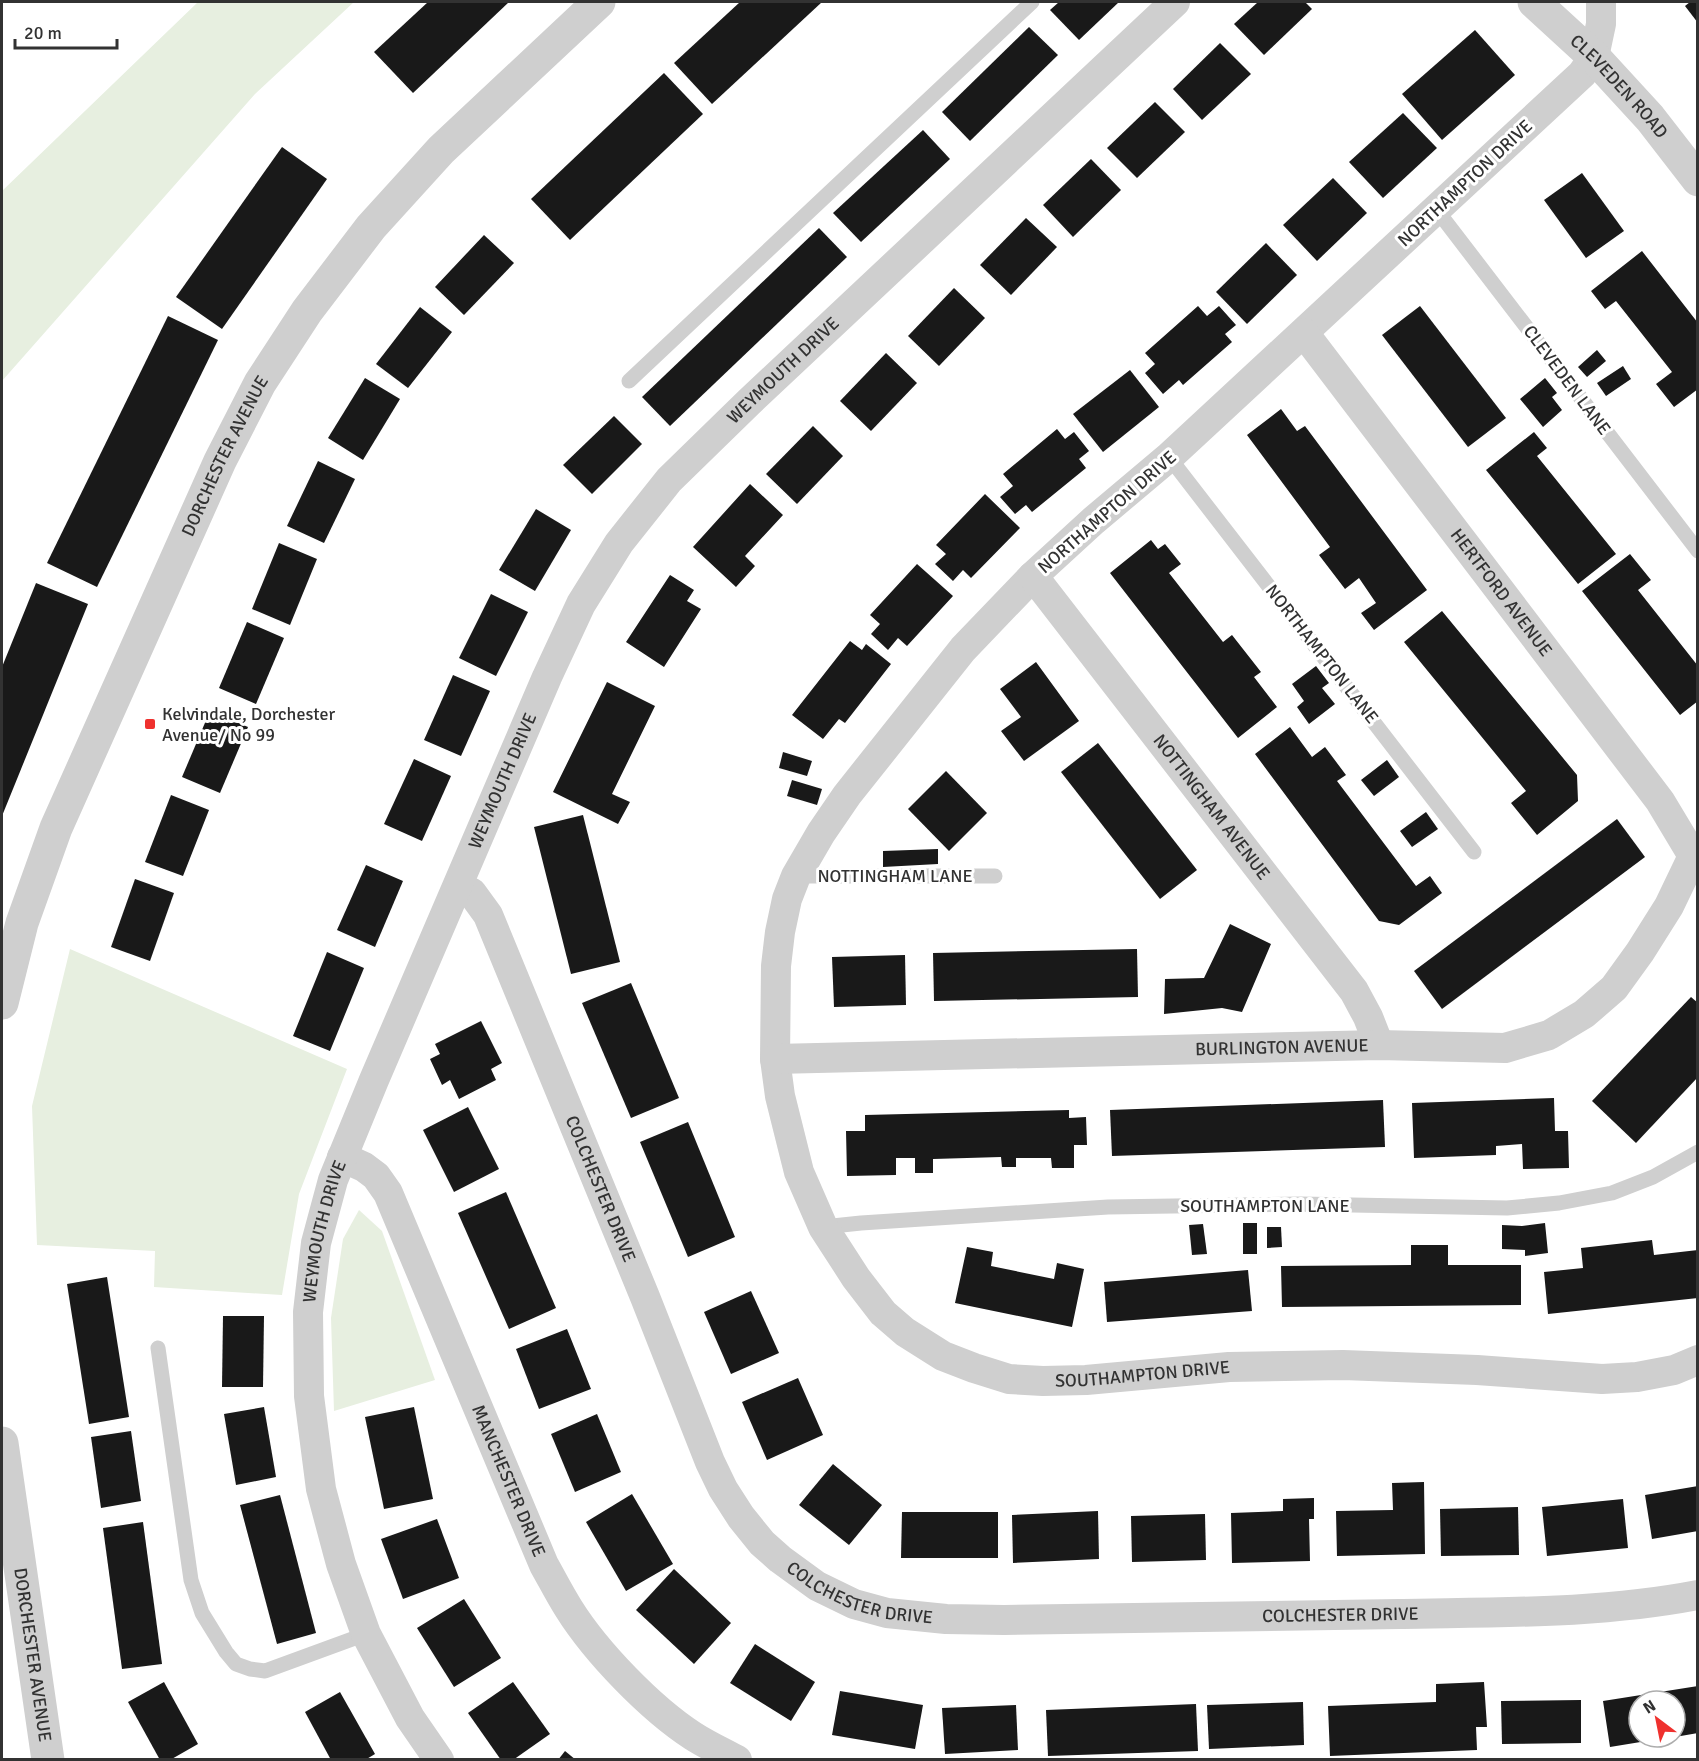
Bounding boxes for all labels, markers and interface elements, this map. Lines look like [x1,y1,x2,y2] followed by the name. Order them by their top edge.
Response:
[15,12,117,50] scale bar
[24,22,62,44] text: 20 m
[1566,30,1673,143] street label: CLEVEDEN ROAD
[1393,115,1537,251] street label: NORTHAMPTON DRIVE
[722,312,844,428] street label: WEYMOUTH DRIVE
[1519,321,1615,439] street label: CLEVEDEN LANE
[177,371,273,540] street label: DORCHESTER AVENUE
[1033,446,1181,578] street label: NORTHAMPTON DRIVE
[1446,524,1557,661] street label: HERTFORD AVENUE
[1261,580,1383,728] street label: NORTHAMPTON LANE
[162,703,335,746] place label: Kelvindale, Dorchester Avenue/ No 99
[464,709,541,852] street label: WEYMOUTH DRIVE
[143,717,157,731] marker: Kelvindale, Dorchester Avenue/ No 99
[1149,730,1275,884] street label: NOTTINGHAM AVENUE
[817,865,973,887] street label: NOTTINGHAM LANE
[1195,1034,1369,1060] street label: BURLINGTON AVENUE
[561,1112,640,1265] street label: COLCHESTER DRIVE
[298,1157,351,1304] street label: WEYMOUTH DRIVE
[1180,1195,1350,1217] street label: SOUTHAMPTON LANE
[1055,1356,1231,1392] street label: SOUTHAMPTON DRIVE
[467,1401,550,1560] street label: MANCHESTER DRIVE
[782,1556,934,1629] street label: COLCHESTER DRIVE
[9,1566,56,1743] street label: DORCHESTER AVENUE
[1262,1603,1419,1627] street label: COLCHESTER DRIVE
[1627,1689,1687,1749] north arrow
[1640,1696,1660,1719] text: N

